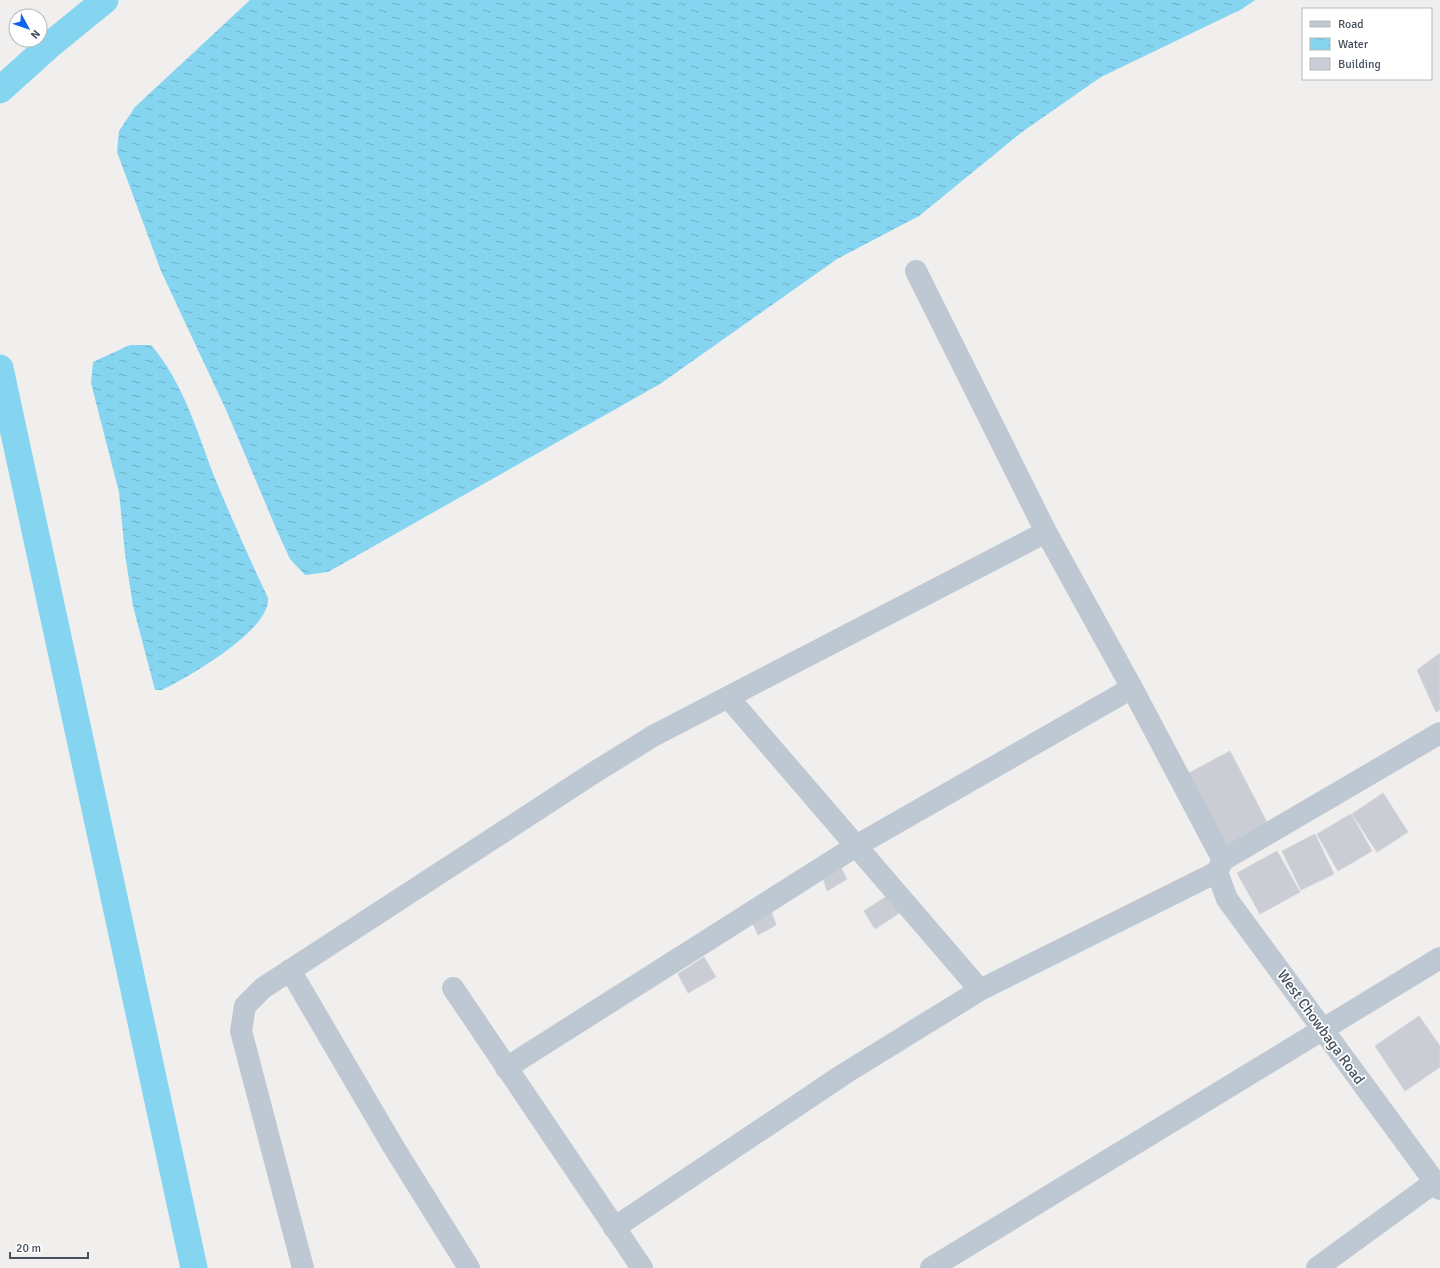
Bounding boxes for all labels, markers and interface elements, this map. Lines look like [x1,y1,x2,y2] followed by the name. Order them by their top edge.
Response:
[8,8,48,48] north arrow
[1302,8,1432,80] legend
[1338,17,1364,32] text: Road
[28,27,43,41] text: N
[1338,37,1369,52] text: Water
[1338,57,1381,72] text: Building
[1273,966,1369,1088] street label: West Chowbaga Road
[10,1234,88,1260] scale bar
[16,1241,41,1256] text: 20 m

